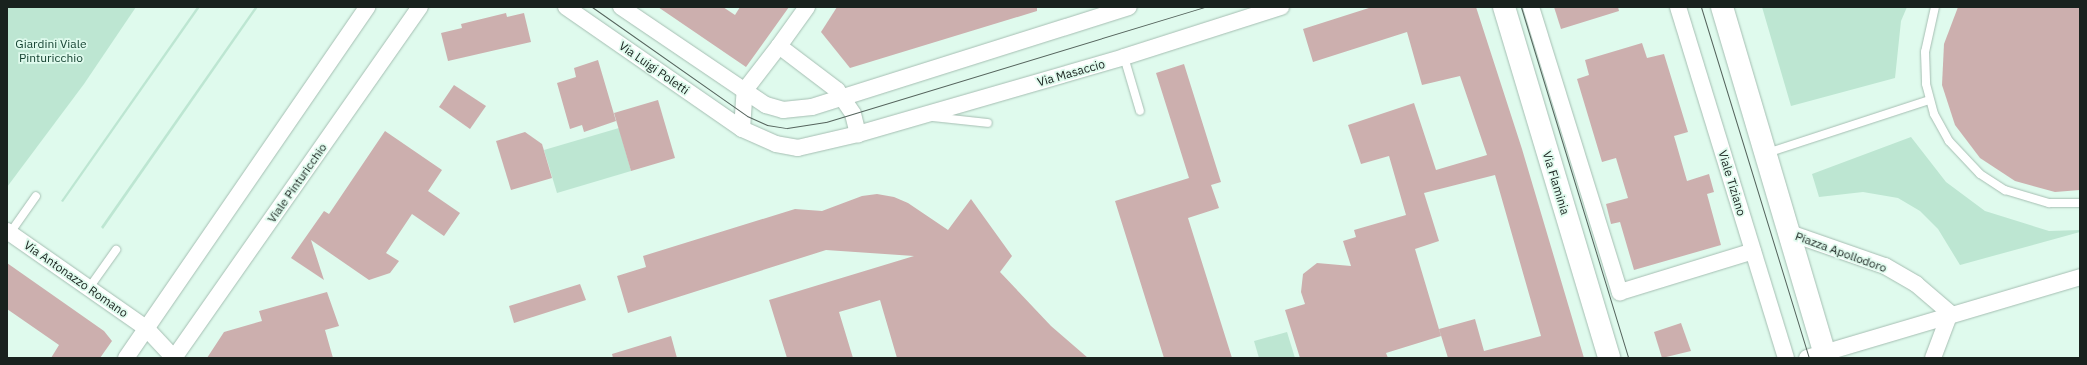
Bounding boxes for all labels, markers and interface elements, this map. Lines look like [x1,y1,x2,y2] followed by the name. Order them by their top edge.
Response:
[15,37,87,65] park label: Giardini Viale Pinturicchio
[616,38,692,98] street label: Via Luigi Poletti
[1036,56,1106,90] street label: Via Masaccio
[264,141,330,225] street label: Viale Pinturicchio
[1715,148,1749,218] street label: Viale Tiziano
[1540,150,1572,216] street label: Via Flaminia
[1793,229,1889,275] street label: Piazza Apollodoro
[21,238,131,320] street label: Via Antonazzo Romano

